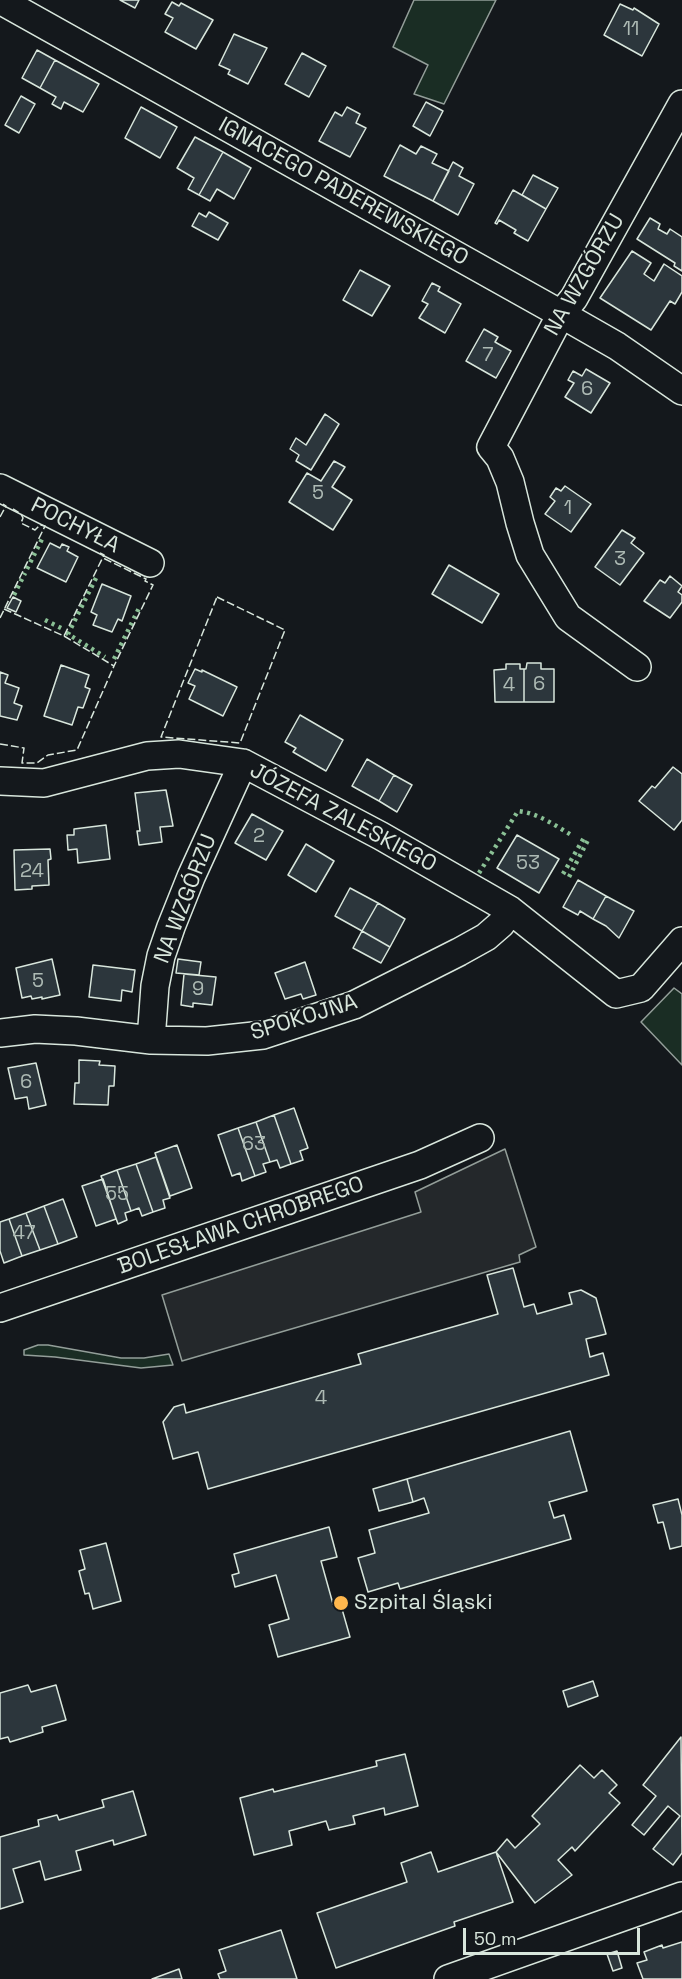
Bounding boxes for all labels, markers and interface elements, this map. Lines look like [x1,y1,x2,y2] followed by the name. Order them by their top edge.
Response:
[623,18,639,42] house number: 11
[213,112,473,272] street label: IGNACEGO PADEREWSKIEGO
[540,209,630,341] street label: NA WZGÓRZU
[482,344,494,368] house number: 7
[581,378,593,402] house number: 6
[312,482,324,506] house number: 5
[26,492,124,560] street label: POCHYŁA
[564,497,572,521] house number: 1
[614,548,626,572] house number: 3
[533,673,545,697] house number: 6
[503,674,515,698] house number: 4
[245,758,441,878] street label: JÓZEFA ZALESKIEGO
[253,825,265,849] house number: 2
[149,831,223,967] street label: NA WZGÓRZU
[516,852,540,876] house number: 53
[20,860,44,884] house number: 24
[32,970,44,994] house number: 5
[192,978,204,1002] house number: 9
[247,989,361,1047] street label: SPOKOJNA
[20,1071,32,1095] house number: 6
[242,1133,266,1157] house number: 63
[114,1171,368,1281] street label: BOLESŁAWA CHROBREGO
[105,1183,129,1207] house number: 55
[12,1222,36,1246] house number: 47
[315,1387,327,1411] house number: 4
[354,1590,493,1616] place label: Szpital Śląski
[332,1594,350,1612] marker: Szpital Śląski
[466,1916,643,1954] scale bar
[474,1927,516,1950] text: 50 m

